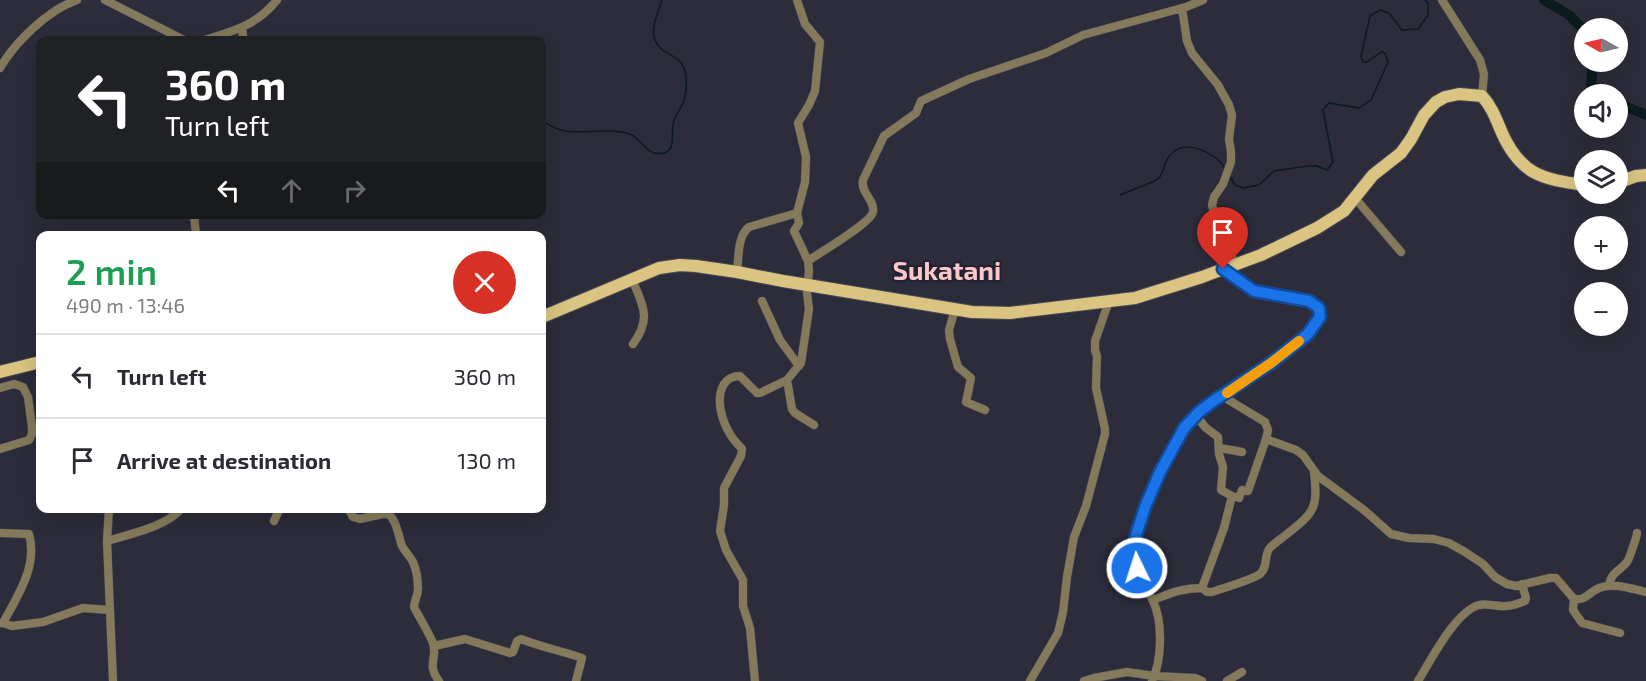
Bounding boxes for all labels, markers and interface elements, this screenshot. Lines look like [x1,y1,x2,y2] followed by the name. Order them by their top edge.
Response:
[1574,18,1628,72] north arrow
[1574,18,1628,336] map controls
[165,58,286,108] text: 360 m
[66,60,144,138] icon: left
[1574,84,1628,138] button: sound
[165,109,269,141] text: Turn left
[1574,150,1628,204] button: layers
[212,174,245,207] icon: left
[275,174,308,207] icon: ahead
[338,174,371,207] icon: right
[1197,207,1248,269] pin
[1206,216,1239,249] icon: arrive
[1574,216,1628,270] button: +
[66,249,157,292] text: 2 min
[453,251,516,314] button: close
[893,254,1001,285] district label: Sukatani
[1574,282,1628,336] button: −
[66,293,185,317] text: 490 m · 13:46
[66,360,99,393] icon: left
[117,363,206,389] text: Turn left
[454,363,516,389] text: 360 m
[66,444,99,477] icon: arrive
[117,447,331,473] text: Arrive at destination
[458,447,516,473] text: 130 m
[1105,536,1169,600] position arrow

